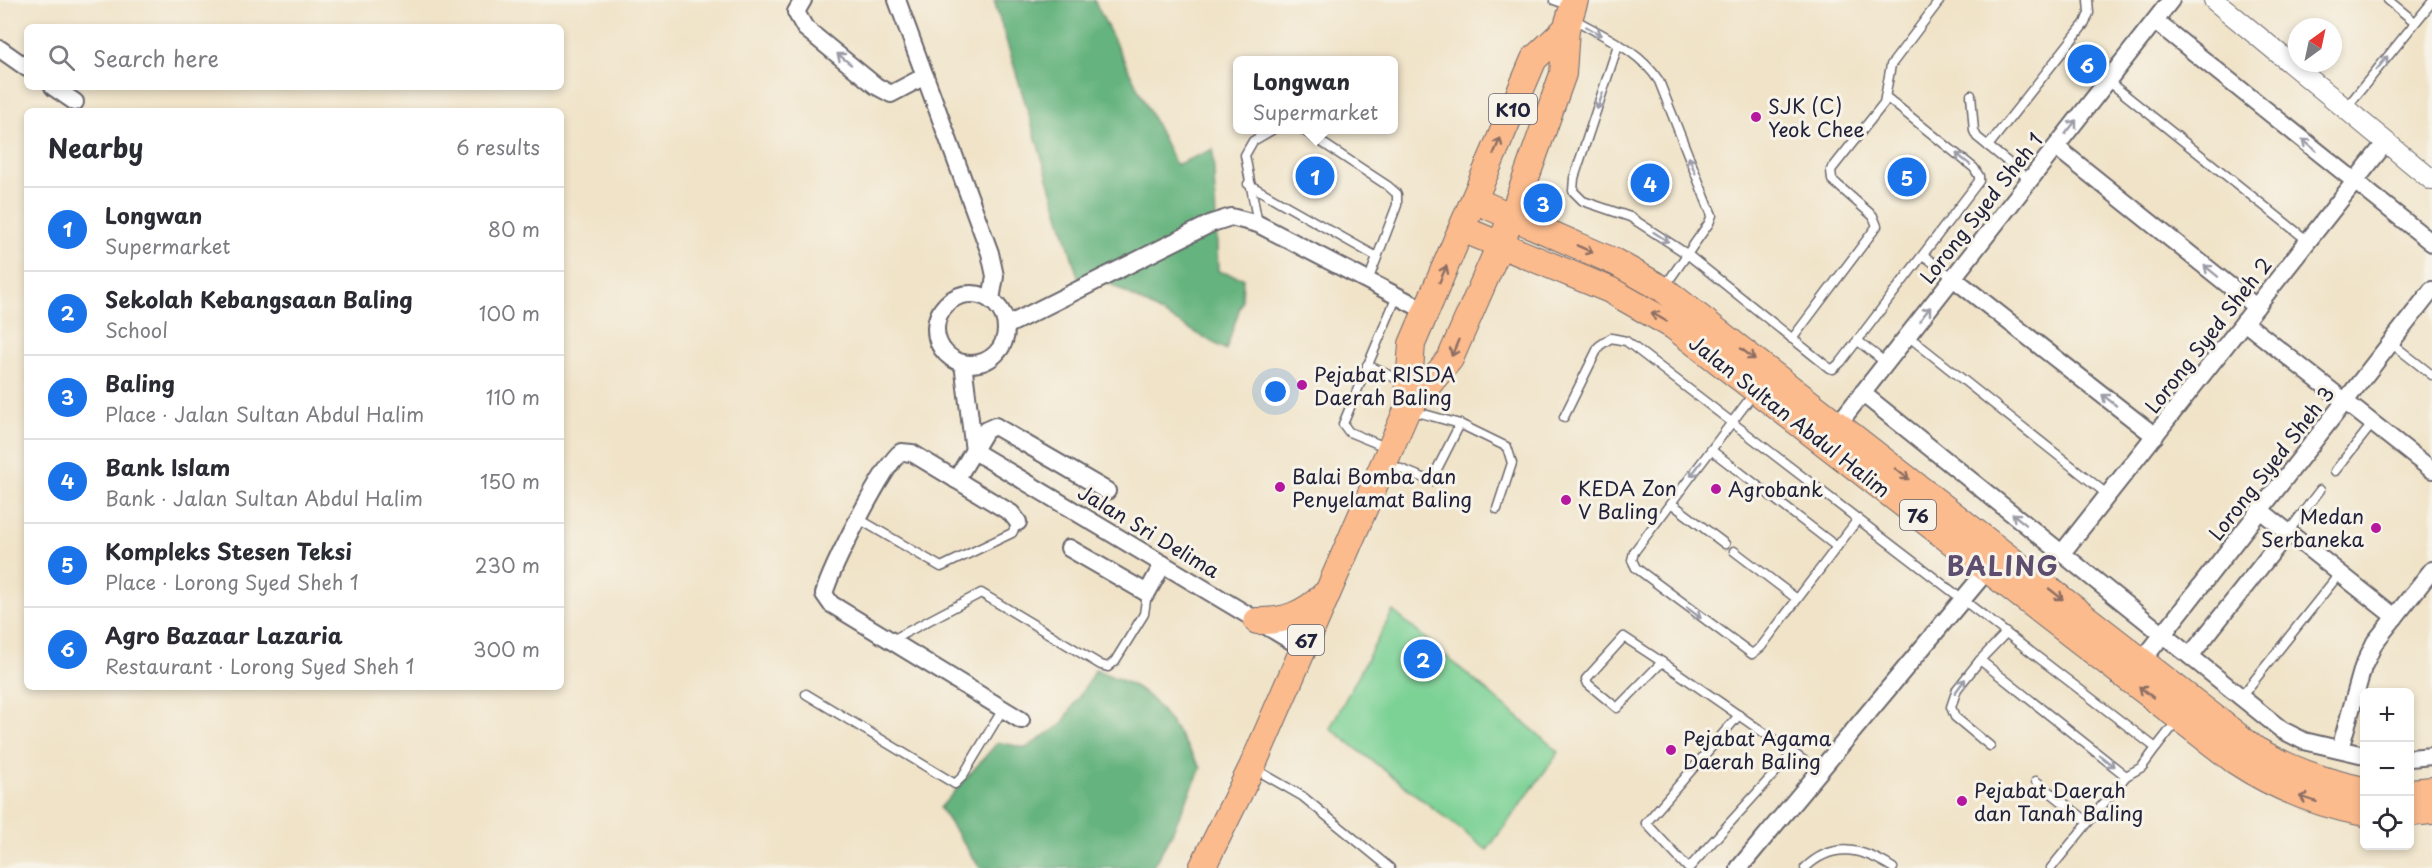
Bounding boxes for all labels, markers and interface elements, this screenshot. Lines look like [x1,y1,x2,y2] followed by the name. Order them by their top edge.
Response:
[2288,18,2342,72] north arrow
[24,24,564,90] search box
[1585,25,1602,37] one-way arrow
[45,41,78,74] icon: search
[93,41,219,74] text: Search here
[2068,42,2106,86] pin: 6
[836,52,852,65] one-way arrow
[2376,55,2389,71] one-way arrow
[1233,56,1398,134] popup
[1253,64,1350,97] text: Longwan
[1593,91,1604,110] one-way arrow
[1768,91,1865,144] place label: SJK (C) Yeok Chee
[1489,94,1537,124] road number: K10
[1253,97,1378,127] text: Supermarket
[1749,110,1763,124] marker: SJK (C) Yeok Chee
[2065,120,2078,136] one-way arrow
[1912,126,2050,290] street label: Lorong Syed Sheh 1
[48,128,143,167] text: Nearby
[456,132,540,162] text: 6 results
[1492,138,1503,156] one-way arrow
[2302,139,2318,152] one-way arrow
[1955,152,1971,165] one-way arrow
[1296,154,1334,198] pin: 1
[1888,154,1926,200] pin: 5
[1686,156,1697,174] one-way arrow
[1630,160,1670,206] pin: 4
[1524,180,1562,226] pin: 3
[105,198,202,231] text: Longwan
[63,214,72,244] text: 1
[488,214,540,244] text: 80 m
[1652,230,1669,243] one-way arrow
[105,231,231,261] text: Supermarket
[1575,244,1594,255] one-way arrow
[2137,251,2279,419] street label: Lorong Syed Sheh 2
[2203,264,2219,277] one-way arrow
[1437,265,1449,283] one-way arrow
[105,282,413,315] text: Sekolah Kebangsaan Baling
[60,298,75,328] text: 2
[479,298,540,328] text: 100 m
[1918,306,1931,322] one-way arrow
[1650,311,1668,322] one-way arrow
[105,315,168,345] text: School
[1683,328,1897,504] street label: Jalan Sultan Abdul Halim
[1449,338,1460,356] one-way arrow
[1740,347,1756,360] one-way arrow
[1314,359,1456,412] place label: Pejabat RISDA Daerah Baling
[105,366,175,399] text: Baling
[1261,377,1290,406] your location
[1295,378,1309,392] marker: Pejabat RISDA Daerah Baling
[2201,379,2341,547] street label: Lorong Syed Sheh 3
[61,382,74,412] text: 3
[486,382,540,412] text: 110 m
[2101,393,2117,406] one-way arrow
[105,399,424,429] text: Place · Jalan Sultan Abdul Halim
[105,450,230,483] text: Bank Islam
[1292,461,1472,514] place label: Balai Bomba dan Penyelamat Baling
[1690,461,1703,477] one-way arrow
[61,466,74,496] text: 4
[480,466,540,496] text: 150 m
[1894,467,1910,480] one-way arrow
[1578,473,1677,526] place label: KEDA Zon V Baling
[1728,474,1823,504] place label: Agrobank
[1072,477,1226,585] street label: Jalan Sri Delima
[1273,480,1287,494] marker: Balai Bomba dan Penyelamat Baling
[1709,482,1723,496] marker: Agrobank
[105,483,423,513] text: Bank · Jalan Sultan Abdul Halim
[1559,493,1573,507] marker: KEDA Zon V Baling
[1900,500,1936,530] road number: 76
[2261,501,2365,554] place label: Medan Serbaneka
[2011,512,2027,525] one-way arrow
[2369,521,2383,535] marker: Medan Serbaneka
[105,534,352,567] text: Kompleks Stesen Teksi
[1947,546,2059,585] district label: BALING
[61,550,74,580] text: 5
[475,550,540,580] text: 230 m
[105,567,359,597] text: Place · Lorong Syed Sheh 1
[2048,587,2064,600] one-way arrow
[1686,606,1702,619] one-way arrow
[105,618,343,651] text: Agro Bazaar Lazaria
[1288,625,1324,655] road number: 67
[60,634,75,664] text: 6
[473,634,540,664] text: 300 m
[1404,636,1442,682] pin: 2
[105,651,415,681] text: Restaurant · Lorong Syed Sheh 1
[1954,678,1966,694] one-way arrow
[2138,686,2154,699] one-way arrow
[2360,688,2414,850] map controls
[2360,688,2414,742] button: +
[1683,723,1832,776] place label: Pejabat Agama Daerah Baling
[2360,742,2414,796] button: −
[1664,743,1678,757] marker: Pejabat Agama Daerah Baling
[2099,755,2115,768] one-way arrow
[1974,775,2143,828] place label: Pejabat Daerah dan Tanah Baling
[2299,793,2318,804] one-way arrow
[1955,794,1969,808] marker: Pejabat Daerah dan Tanah Baling
[2360,796,2414,850] button: locate

